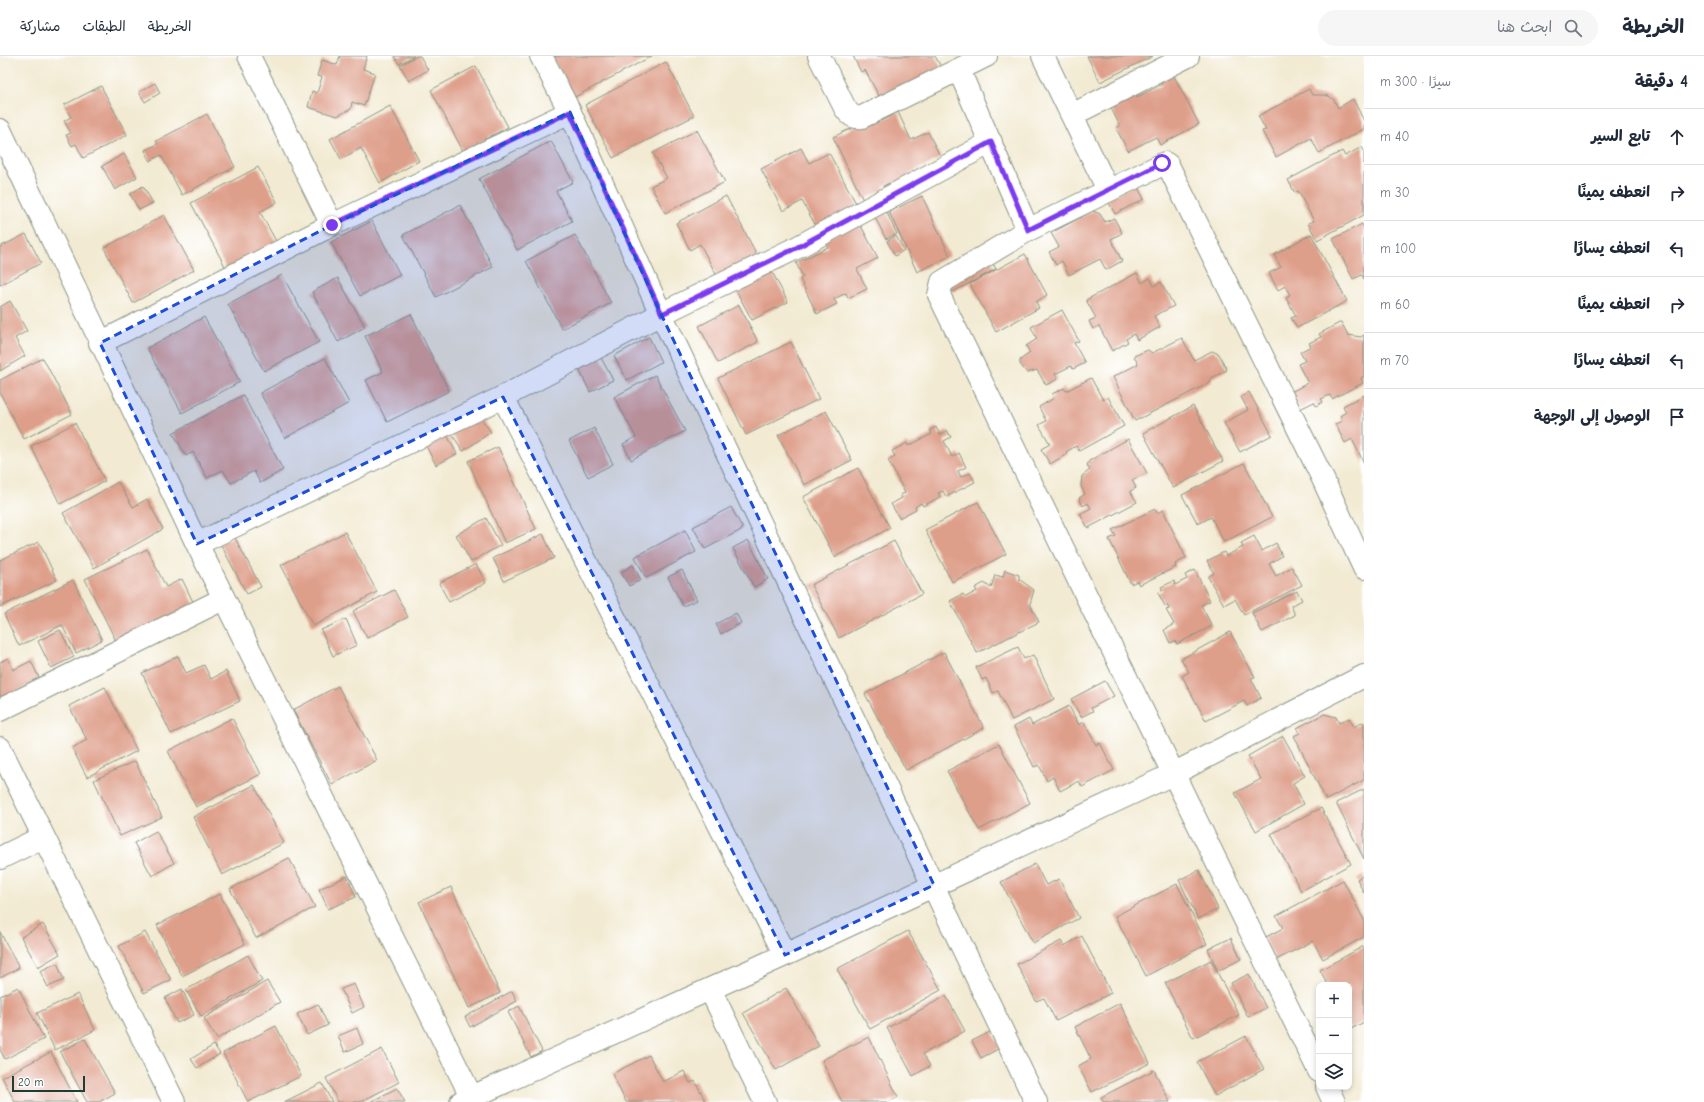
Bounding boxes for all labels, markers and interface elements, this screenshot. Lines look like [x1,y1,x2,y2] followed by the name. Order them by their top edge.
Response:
[1318,10,1598,46] search box
[1622,16,1684,38] text: الخريطة
[1562,17,1584,39] icon: search
[20,18,60,35] text: مشاركة
[82,18,126,35] text: الطبقات
[148,18,191,35] text: الخريطة
[1497,18,1552,36] text: ابحث هنا
[1635,72,1688,91] text: 4 دقيقة
[1380,74,1451,89] text: سيرًا · 300 m
[1666,126,1688,148] icon: ahead
[1591,127,1650,145] text: تابع السير
[1380,129,1409,144] text: 40 m
[1153,154,1171,172] route start
[1666,182,1688,204] icon: right
[1578,183,1650,201] text: انعطف يمينًا
[1380,185,1410,200] text: 30 m
[323,216,341,234] route end
[1666,238,1688,260] icon: left
[1574,239,1650,257] text: انعطف يسارًا
[1380,241,1416,256] text: 100 m
[1666,294,1688,316] icon: right
[1578,295,1650,313] text: انعطف يمينًا
[1380,297,1410,312] text: 60 m
[1666,350,1688,372] icon: left
[1574,351,1650,369] text: انعطف يسارًا
[1380,353,1409,368] text: 70 m
[1666,406,1688,428] icon: arrive
[1534,407,1650,425] text: الوصول إلى الوجهة
[1316,982,1352,1090] map controls
[1316,982,1352,1018] button: +
[1316,1018,1352,1054] button: −
[1316,1054,1352,1090] button: layers
[12,1074,85,1093] scale bar
[18,1076,43,1089] text: 20 m

